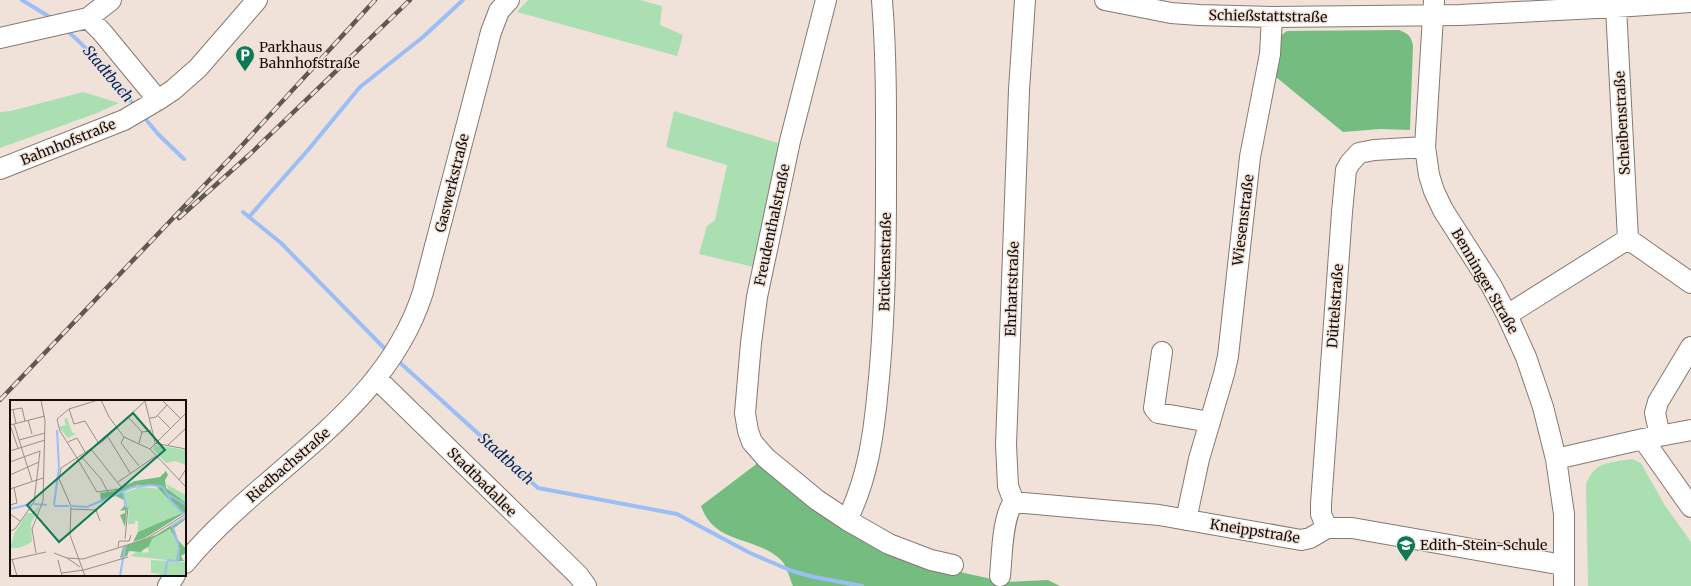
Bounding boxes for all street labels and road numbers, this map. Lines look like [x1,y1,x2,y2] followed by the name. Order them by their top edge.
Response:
[1208,6,1328,26] street label: Schießstattstraße
[1610,70,1634,176] street label: Scheibenstraße
[18,115,118,169] street label: Bahnhofstraße
[431,132,473,234] street label: Gaswerkstraße
[750,162,794,288] street label: Freudenthalstraße
[1228,173,1258,268] street label: Wiesenstraße
[875,212,895,312] street label: Brückenstraße
[1448,225,1522,337] street label: Benninger Straße
[1001,241,1023,337] street label: Ehrhartstraße
[1323,263,1347,349] street label: Düttelstraße
[242,424,334,506] street label: Riedbachstraße
[444,444,520,520] street label: Stadtbadallee
[1209,515,1301,547] street label: Kneippstraße

